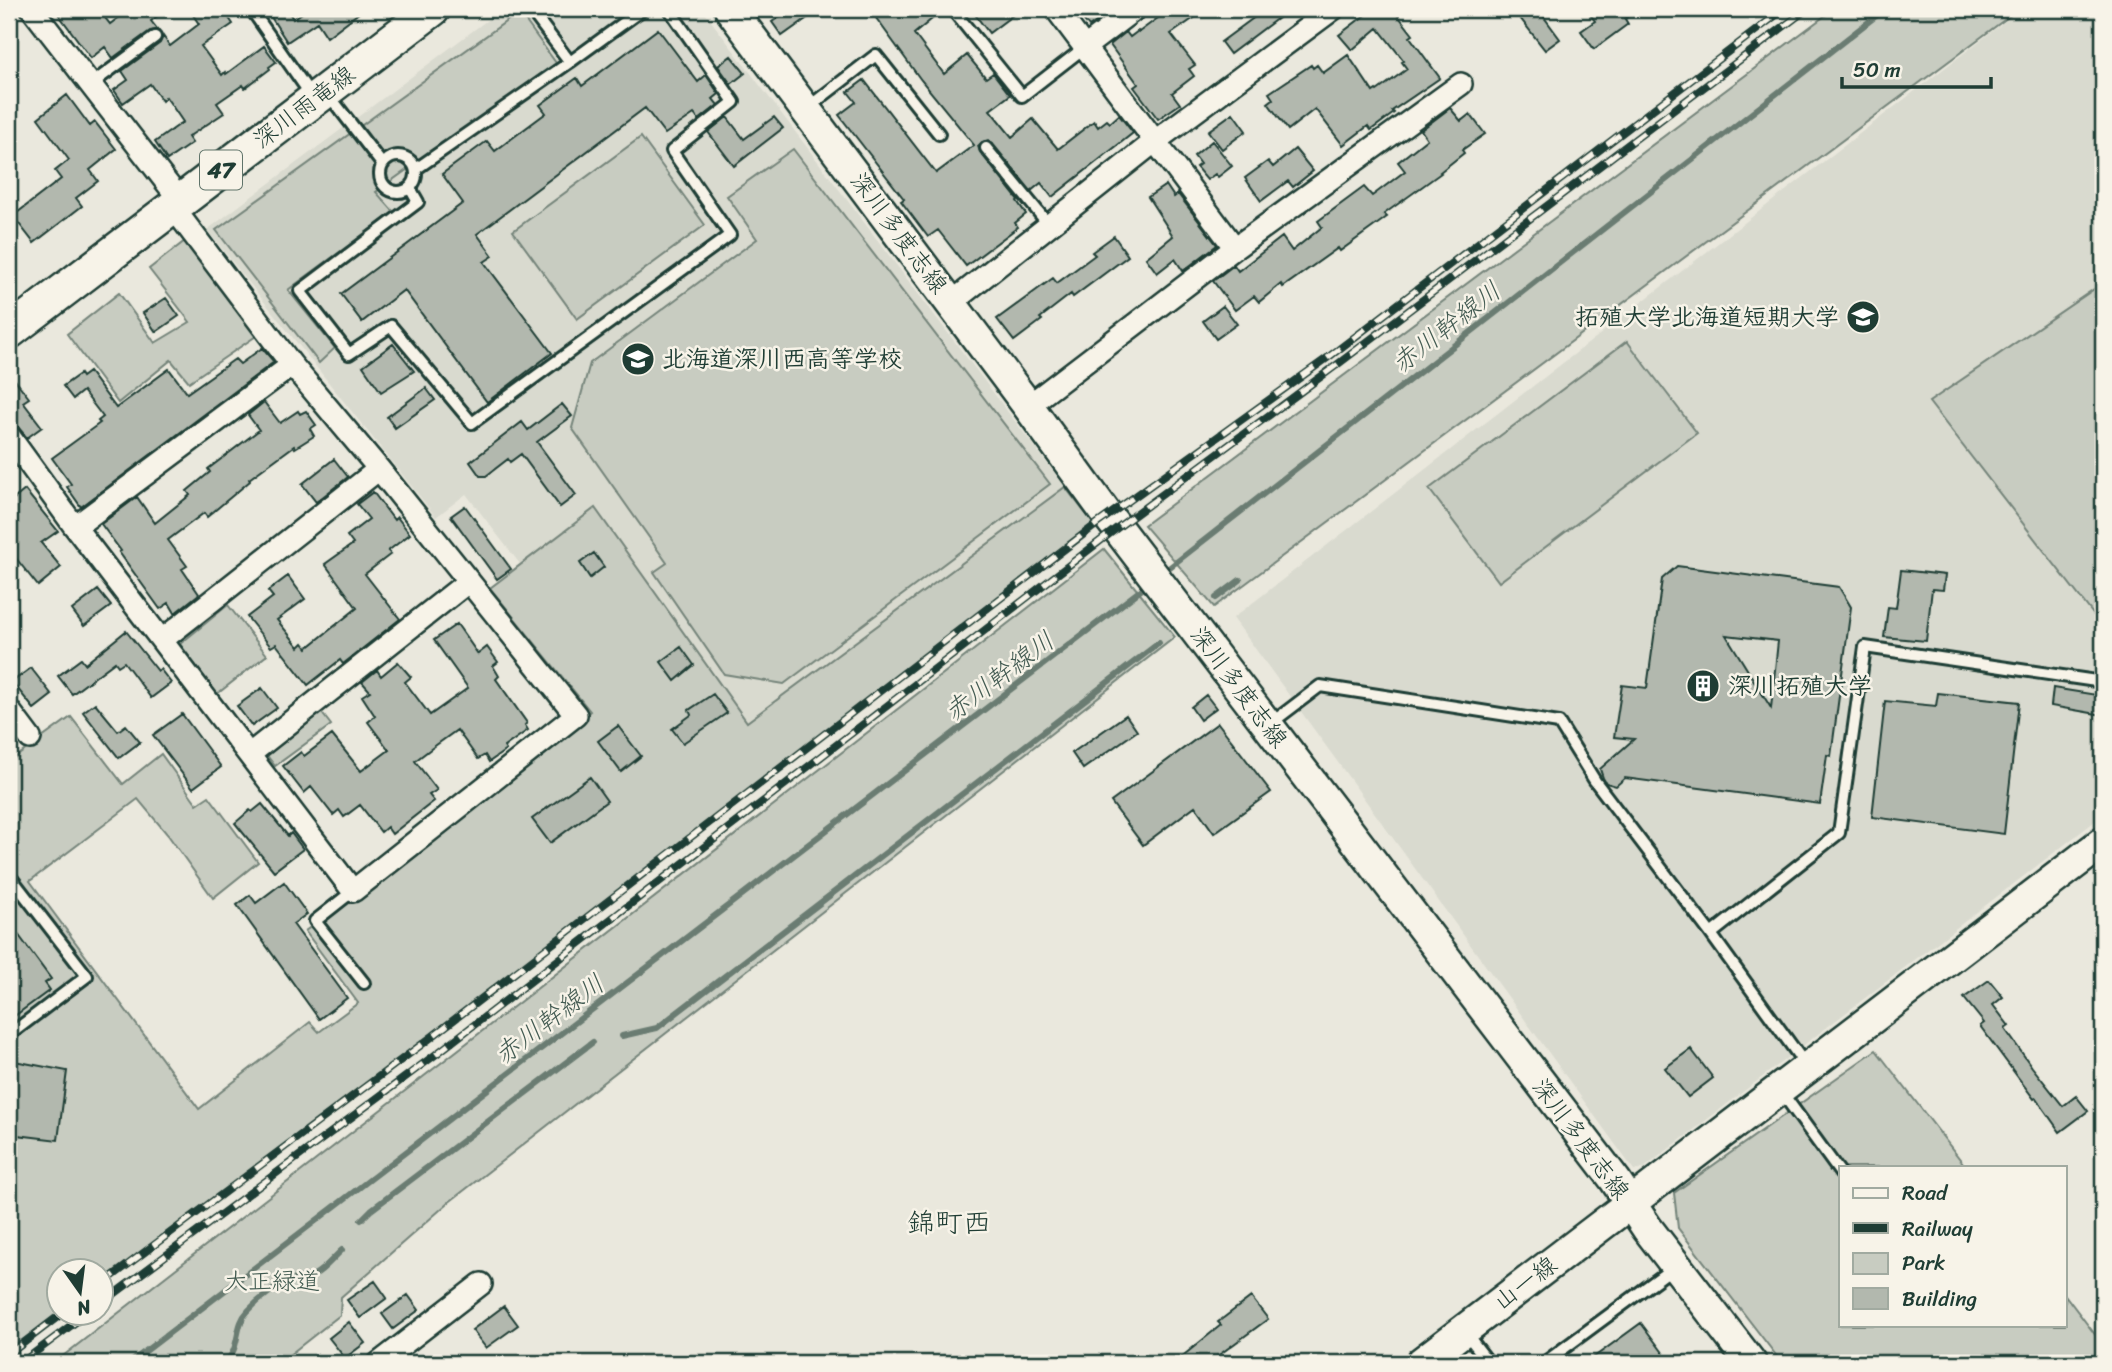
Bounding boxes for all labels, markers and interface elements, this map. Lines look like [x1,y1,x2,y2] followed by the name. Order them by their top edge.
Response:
[1842,46,1991,90] scale bar
[1853,51,1901,89] text: 50 m
[243,54,365,160] street label: 深川雨竜線
[200,150,242,190] road number: 47
[839,163,959,303] street label: 深川多度志線
[1381,269,1511,385] water label: 赤川幹線川
[1575,296,1839,338] place label: 拓殖大学北海道短期大学
[1844,298,1882,336] school or university icon: 拓殖大学北海道短期大学
[662,338,902,380] place label: 北海道深川西高等学校
[619,340,657,378] school or university icon: 北海道深川西高等学校
[1179,617,1299,757] street label: 深川多度志線
[933,619,1065,733] water label: 赤川幹線川
[1728,665,1872,707] place label: 深川拓殖大学
[1684,667,1722,705] building icon: 深川拓殖大学
[483,962,615,1076] water label: 赤川幹線川
[1521,1069,1641,1209] street label: 深川多度志線
[1839,1166,2066,1326] legend
[1902,1174,1949,1212] text: Road
[907,1198,991,1247] district label: 錦町西
[1902,1210,1973,1248] text: Railway
[1902,1244,1945,1282] text: Park
[1484,1245,1566,1321] street label: 山一線
[46,1256,116,1326] north arrow
[224,1260,320,1302] park label: 大正緑道
[1902,1280,1978,1318] text: Building
[73,1290,95,1326] text: N

